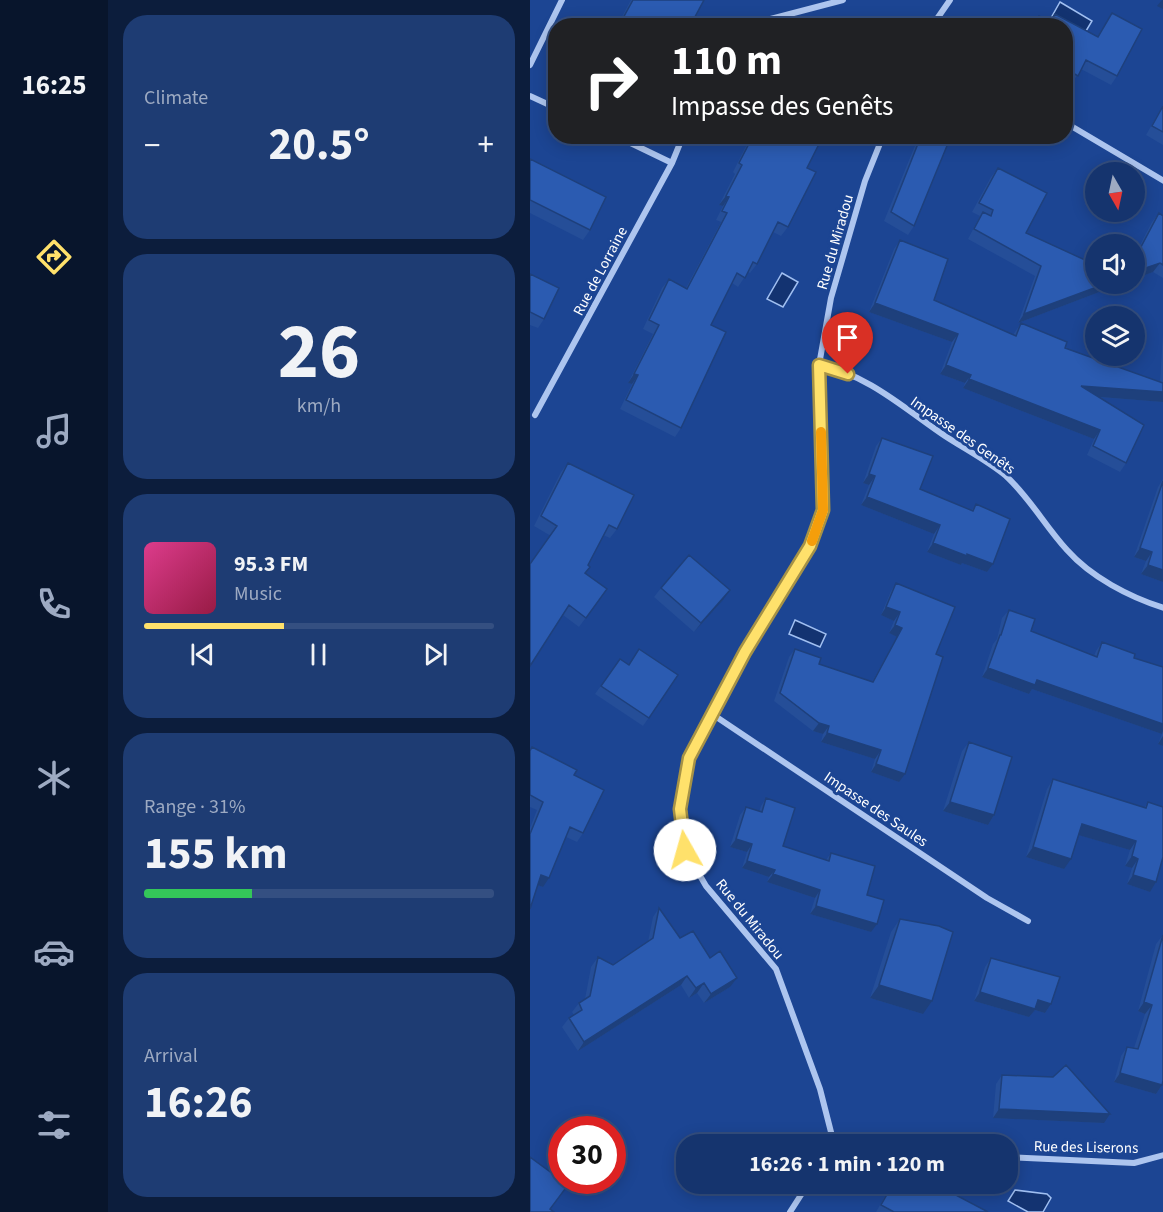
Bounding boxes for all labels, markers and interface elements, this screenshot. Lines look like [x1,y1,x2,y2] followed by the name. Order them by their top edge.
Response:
[671,31,782,91] text: 110 m
[572,42,650,120] icon: right
[21,66,87,105] text: 16:25
[144,84,208,112] text: Climate
[671,87,893,126] text: Impasse des Genêts
[268,113,370,177] text: 20.5°
[144,122,160,169] text: −
[478,122,494,169] text: +
[1085,162,1145,222] north arrow
[1085,162,1145,366] map controls
[812,192,859,292] street label: Rue du Miradou
[568,223,633,319] street label: Rue de Lorraine
[1085,234,1145,294] button: sound
[33,236,75,278] icon: directions
[278,297,360,408] text: 26
[1085,306,1145,366] button: layers
[822,312,873,374] pin
[831,321,864,354] icon: arrive
[906,391,1019,479] street label: Impasse des Genêts
[297,392,341,420] text: km/h
[33,410,75,452] icon: music
[234,548,308,580] text: 95.3 FM
[234,580,282,608] text: Music
[33,583,75,625] icon: phone
[186,638,219,671] icon: previous
[302,638,335,671] icon: pause
[419,638,452,671] icon: next
[33,757,75,799] icon: climate
[820,767,932,852] street label: Impasse des Saules
[144,793,245,821] text: Range · 31%
[653,818,717,882] position arrow
[144,822,288,886] text: 155 km
[711,875,789,964] street label: Rue du Miradou
[33,931,75,973] icon: car
[144,1042,198,1070] text: Arrival
[144,1071,253,1135] text: 16:26
[33,1104,75,1146] icon: filters
[548,1116,626,1194] speed limit sign: 30
[1034,1136,1138,1159] street label: Rue des Liserons
[749,1148,945,1180] text: 16:26 · 1 min · 120 m

